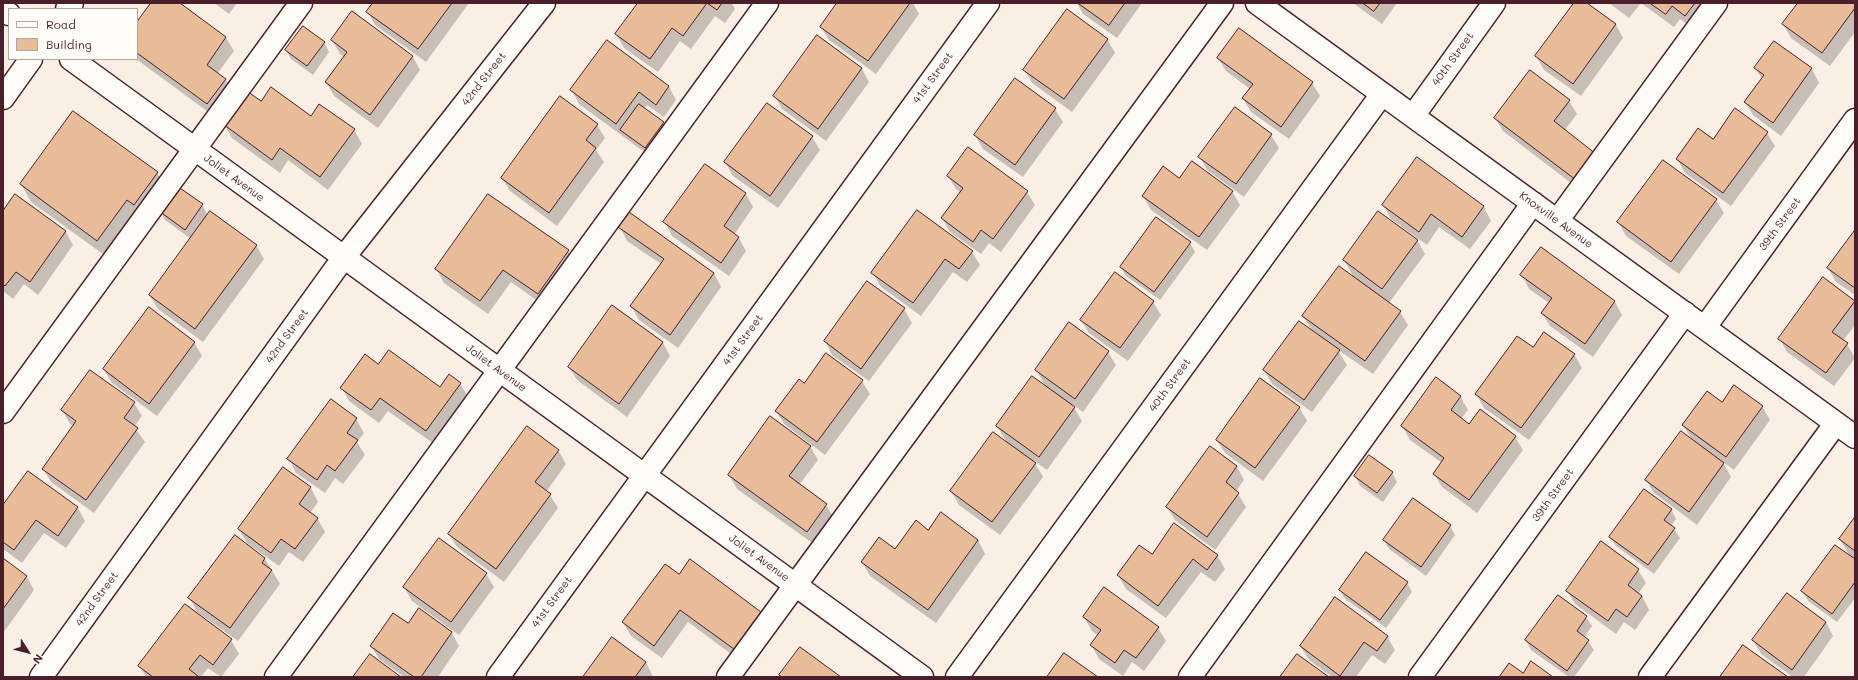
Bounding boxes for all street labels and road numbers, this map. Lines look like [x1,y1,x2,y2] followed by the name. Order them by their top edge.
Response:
[1429,30,1477,88] street label: 40th Street
[459,50,509,108] street label: 42nd Street
[910,50,956,106] street label: 41st Street
[201,152,267,204] street label: Joliet Avenue
[1517,189,1595,251] street label: Knoxville Avenue
[1756,195,1804,253] street label: 39th Street
[263,306,311,366] street label: 42nd Street
[720,312,766,368] street label: 41st Street
[463,342,529,394] street label: Joliet Avenue
[1146,356,1194,414] street label: 40th Street
[1529,466,1577,524] street label: 39th Street
[726,532,792,584] street label: Joliet Avenue
[73,569,121,629] street label: 42nd Street
[529,574,575,630] street label: 41st Street

